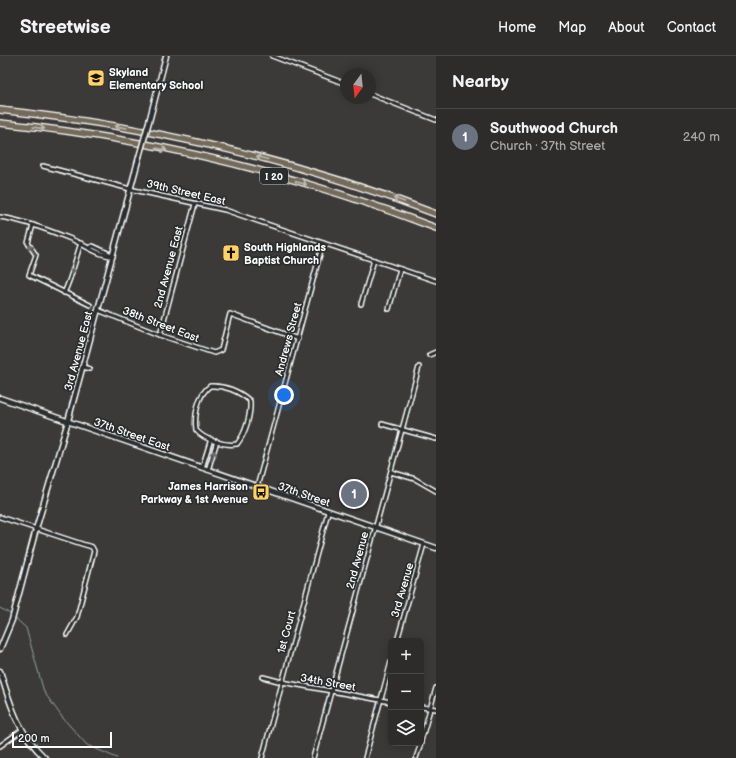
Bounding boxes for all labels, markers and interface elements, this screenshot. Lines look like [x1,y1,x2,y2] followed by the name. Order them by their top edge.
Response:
[20,16,111,39] text: Streetwise
[498,19,536,36] text: Home
[558,19,586,36] text: Map
[608,19,645,36] text: About
[667,19,716,36] text: Contact
[109,66,203,92] place label: Skyland Elementary School
[86,68,106,88] school or university icon: Skyland Elementary School
[340,68,376,104] north arrow
[452,72,509,92] text: Nearby
[490,119,618,138] text: Southwood Church
[115,123,128,131] one-way arrow
[32,124,45,132] one-way arrow
[462,129,468,145] text: 1
[683,129,720,145] text: 240 m
[490,138,605,154] text: Church · 37th Street
[154,145,167,153] one-way arrow
[255,153,268,161] one-way arrow
[260,168,288,184] road number: I 20
[145,177,227,208] street label: 39th Street East
[294,179,307,187] one-way arrow
[394,196,406,204] one-way arrow
[151,224,186,309] street label: 2nd Avenue East
[244,241,326,267] place label: South Highlands Baptist Church
[221,243,241,263] church icon: South Highlands Baptist Church
[28,244,36,256] one-way arrow
[69,262,77,275] one-way arrow
[272,300,305,377] street label: Andrews Street
[121,304,201,345] street label: 38th Street East
[62,309,96,392] street label: 3rd Avenue East
[274,385,294,405] your location
[92,415,172,454] street label: 37th Street East
[210,449,217,462] one-way arrow
[276,479,332,510] street label: 37th Street
[341,479,367,509] pin: 1
[141,480,248,506] place label: James Harrison Parkway & 1st Avenue
[251,482,271,502] bus stop icon: James Harrison Parkway & 1st Avenue
[344,530,372,590] street label: 2nd Avenue
[388,561,417,619] street label: 3rd Avenue
[275,609,299,655] street label: 1st Court
[388,638,424,746] map controls
[388,638,424,674] button: +
[299,671,357,694] street label: 34th Street
[388,674,424,710] button: −
[388,710,424,746] button: layers
[12,730,112,749] scale bar
[18,732,50,745] text: 200 m

